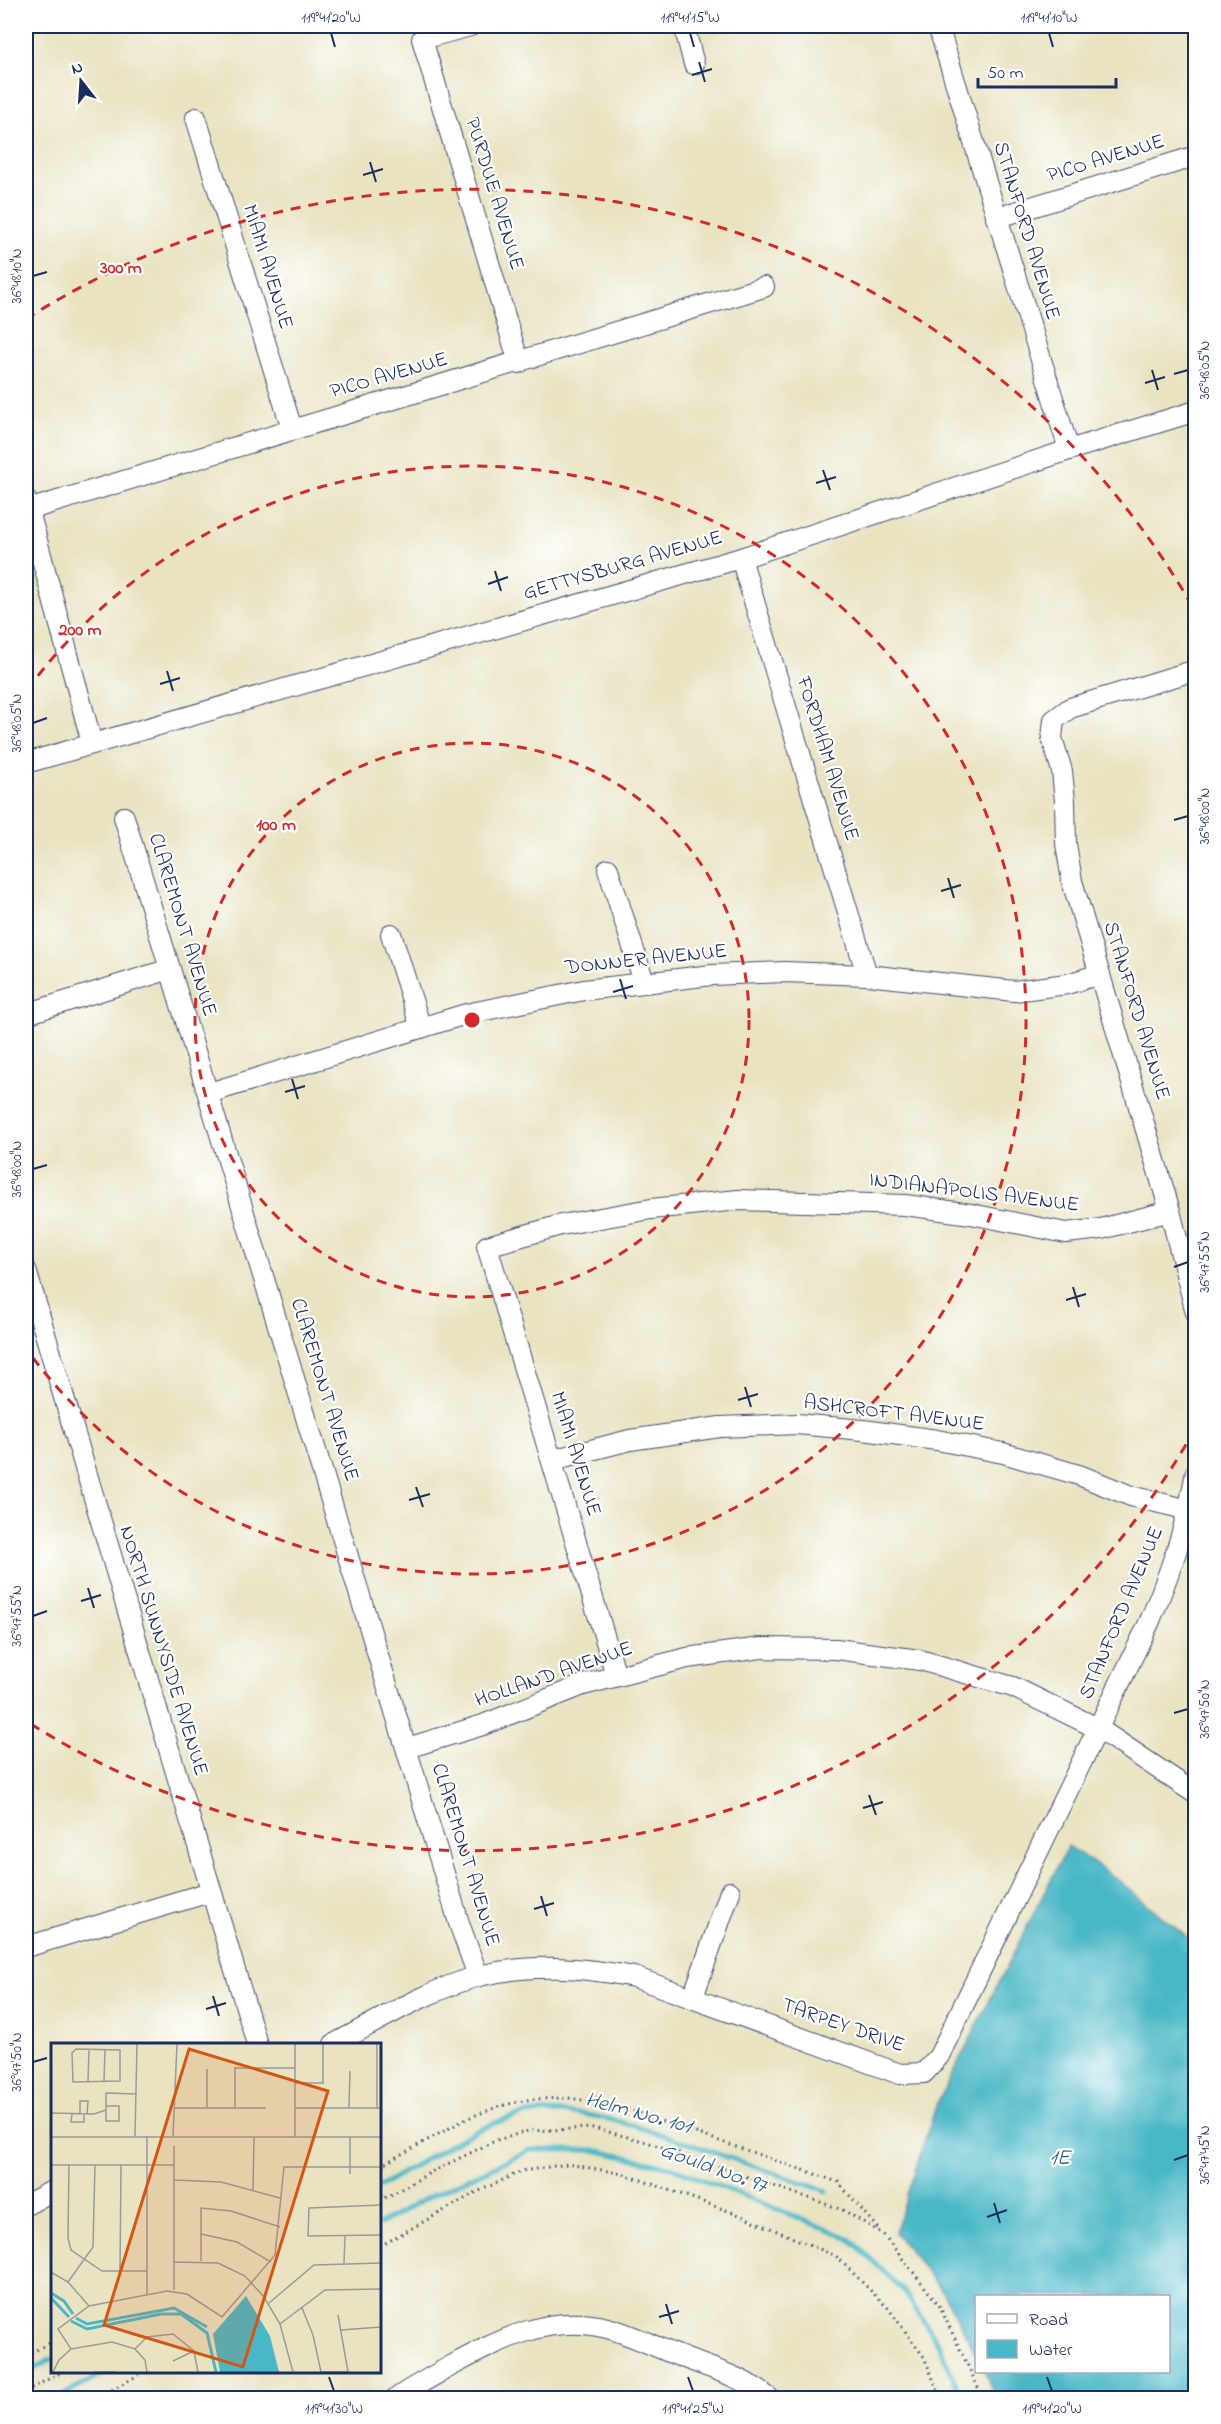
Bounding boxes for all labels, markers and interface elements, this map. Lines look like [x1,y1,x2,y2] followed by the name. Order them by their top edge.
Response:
[301,7,361,29] text: 119°41'20"W
[660,7,720,29] text: 119°41'15"W
[1021,7,1078,29] text: 119°41'10"W
[51,51,111,111] north arrow
[978,51,1116,89] scale bar
[69,55,86,82] text: N
[987,61,1024,87] text: 50 m
[457,114,531,274] street label: PURDUE AVENUE
[1044,127,1168,191] street label: PICO AVENUE
[985,138,1067,324] street label: STANFORD AVENUE
[234,201,300,333] street label: MIAMI AVENUE
[6,248,28,304] text: 36°48'10"N
[99,256,142,282] text: 300 m
[1194,341,1216,399] text: 36°48'05"N
[326,345,452,407] street label: PICO AVENUE
[520,523,726,609] street label: GETTYSBURG AVENUE
[58,618,102,644] text: 200 m
[787,672,866,845] street label: FORDHAM AVENUE
[6,694,28,752] text: 36°48'05"N
[1194,788,1216,844] text: 36°48'00"N
[256,813,296,839] text: 100 m
[140,830,224,1020] street label: CLAREMONT AVENUE
[1095,918,1177,1104] street label: STANFORD AVENUE
[562,937,729,984] street label: DONNER AVENUE
[462,1010,482,1030] centre of rings
[6,1141,28,1197] text: 36°48'00"N
[867,1165,1081,1221] street label: INDIANAPOLIS AVENUE
[1194,1231,1216,1293] text: 36°47'55"N
[282,1295,366,1485] street label: CLAREMONT AVENUE
[542,1388,608,1520] street label: MIAMI AVENUE
[802,1388,986,1440] street label: ASHCROFT AVENUE
[111,1522,215,1780] street label: NORTH SUNNYSIDE AVENUE
[1072,1522,1172,1704] street label: STANFORD AVENUE
[6,1585,28,1647] text: 36°47'55"N
[471,1634,637,1716] street label: HOLLAND AVENUE
[1194,1679,1216,1739] text: 36°47'50"N
[423,1760,507,1950] street label: CLAREMONT AVENUE
[777,1991,909,2061] street label: TARPEY DRIVE
[6,2032,28,2092] text: 36°47'50"N
[51,2043,381,2373] inset map
[581,2084,698,2144] water label: Helm No. 101
[1194,2125,1216,2185] text: 36°47'45"N
[655,2135,773,2204] water label: Gould No. 97
[1050,2143,1073,2175] water label: 1E
[975,2295,1170,2373] legend
[1029,2308,1068,2334] text: Road
[1029,2338,1073,2364] text: Water
[305,2398,363,2420] text: 119°41'30"W
[662,2398,724,2420] text: 119°41'25"W
[1022,2398,1082,2420] text: 119°41'20"W

